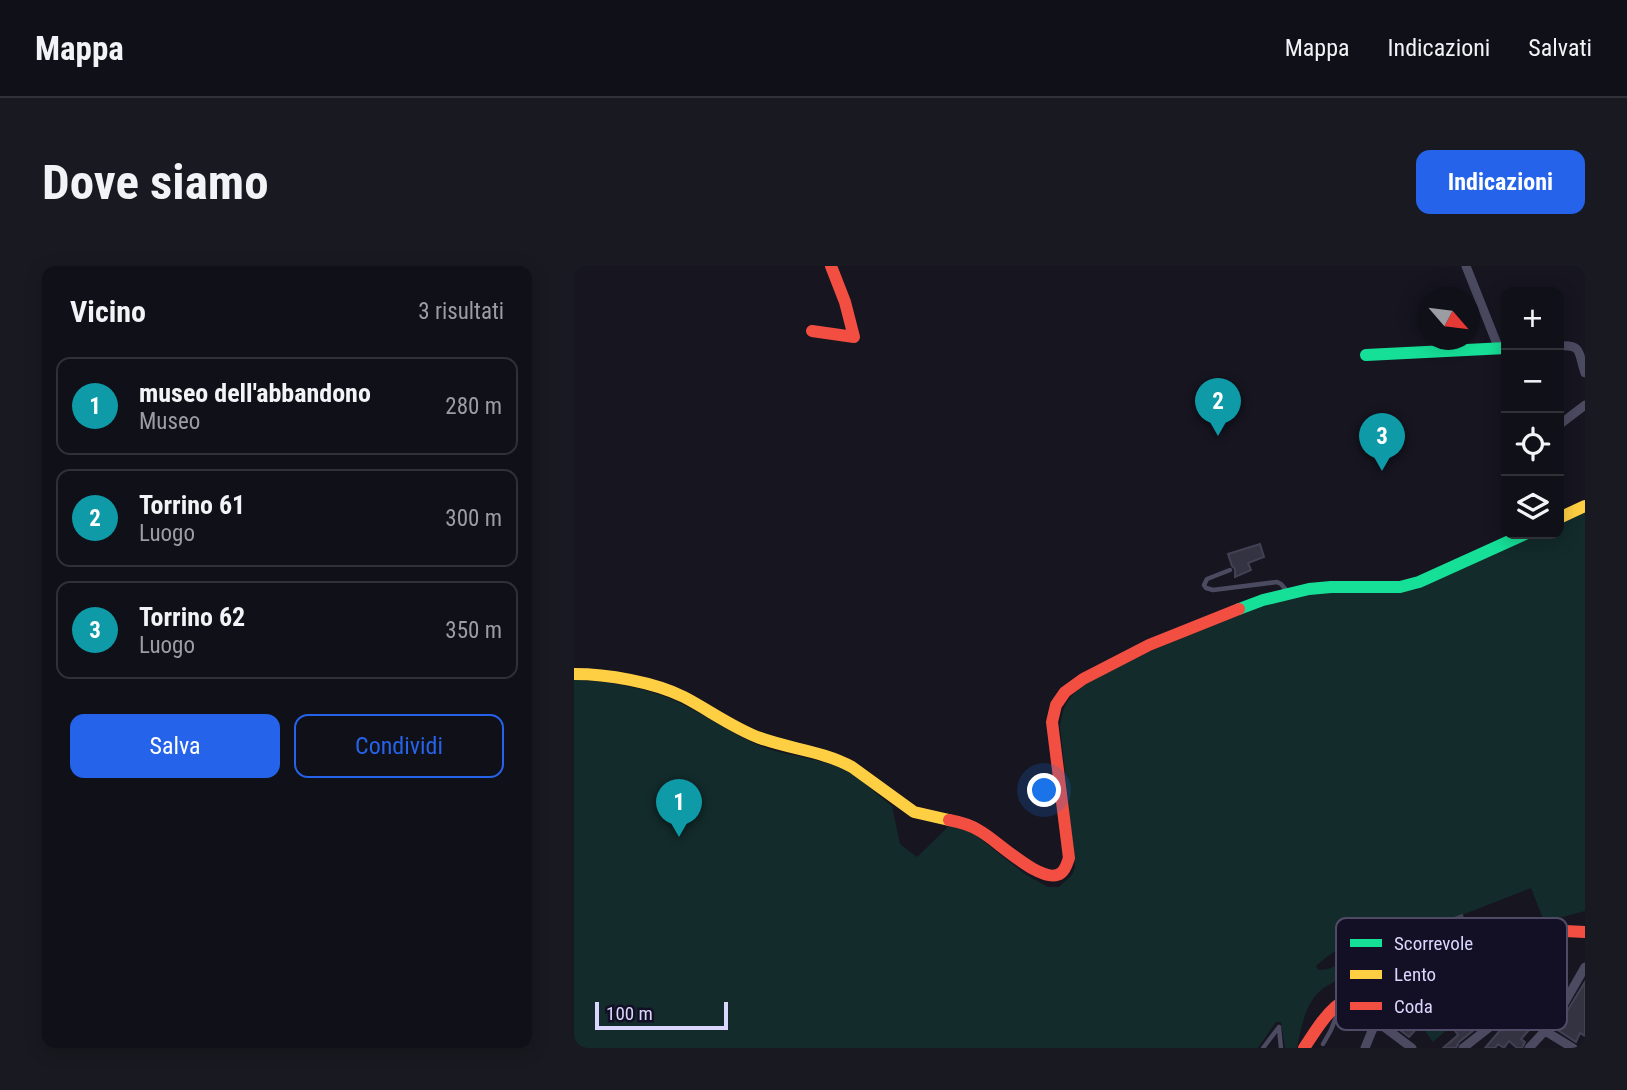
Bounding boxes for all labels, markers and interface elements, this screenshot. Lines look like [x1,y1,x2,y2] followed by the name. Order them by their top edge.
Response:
[35,29,124,68] text: Mappa
[1285,34,1350,62] text: Mappa
[1388,34,1490,62] text: Indicazioni
[1528,34,1592,62] text: Salvati
[1416,150,1585,214] button: Indicazioni
[42,154,269,211] text: Dove siamo
[1417,287,1480,350] north arrow
[1501,287,1564,539] map controls
[1501,287,1564,350] button: +
[70,294,146,329] text: Vicino
[418,298,504,325] text: 3 risultati
[1501,350,1564,413] button: −
[139,378,371,408] text: museo dell'abbandono
[1195,378,1241,436] pin: 2
[89,393,101,420] text: 1
[445,393,502,420] text: 280 m
[139,408,200,435] text: Museo
[1359,413,1405,471] pin: 3
[1501,413,1564,476] button: locate
[1501,476,1564,539] button: layers
[139,490,245,520] text: Torrino 61
[89,505,101,532] text: 2
[445,505,502,532] text: 300 m
[139,520,195,547] text: Luogo
[139,602,245,632] text: Torrino 62
[89,617,101,644] text: 3
[445,617,502,644] text: 350 m
[139,632,195,659] text: Luogo
[70,714,280,778] button: Salva
[294,714,504,778] button: Condividi
[1027,773,1061,807] your location
[656,779,702,837] pin: 1
[1336,918,1567,1030] legend
[1394,932,1473,955] text: Scorrevole
[1394,963,1436,986] text: Lento
[1394,995,1433,1018] text: Coda
[595,999,728,1031] scale bar
[606,1002,653,1025] text: 100 m

